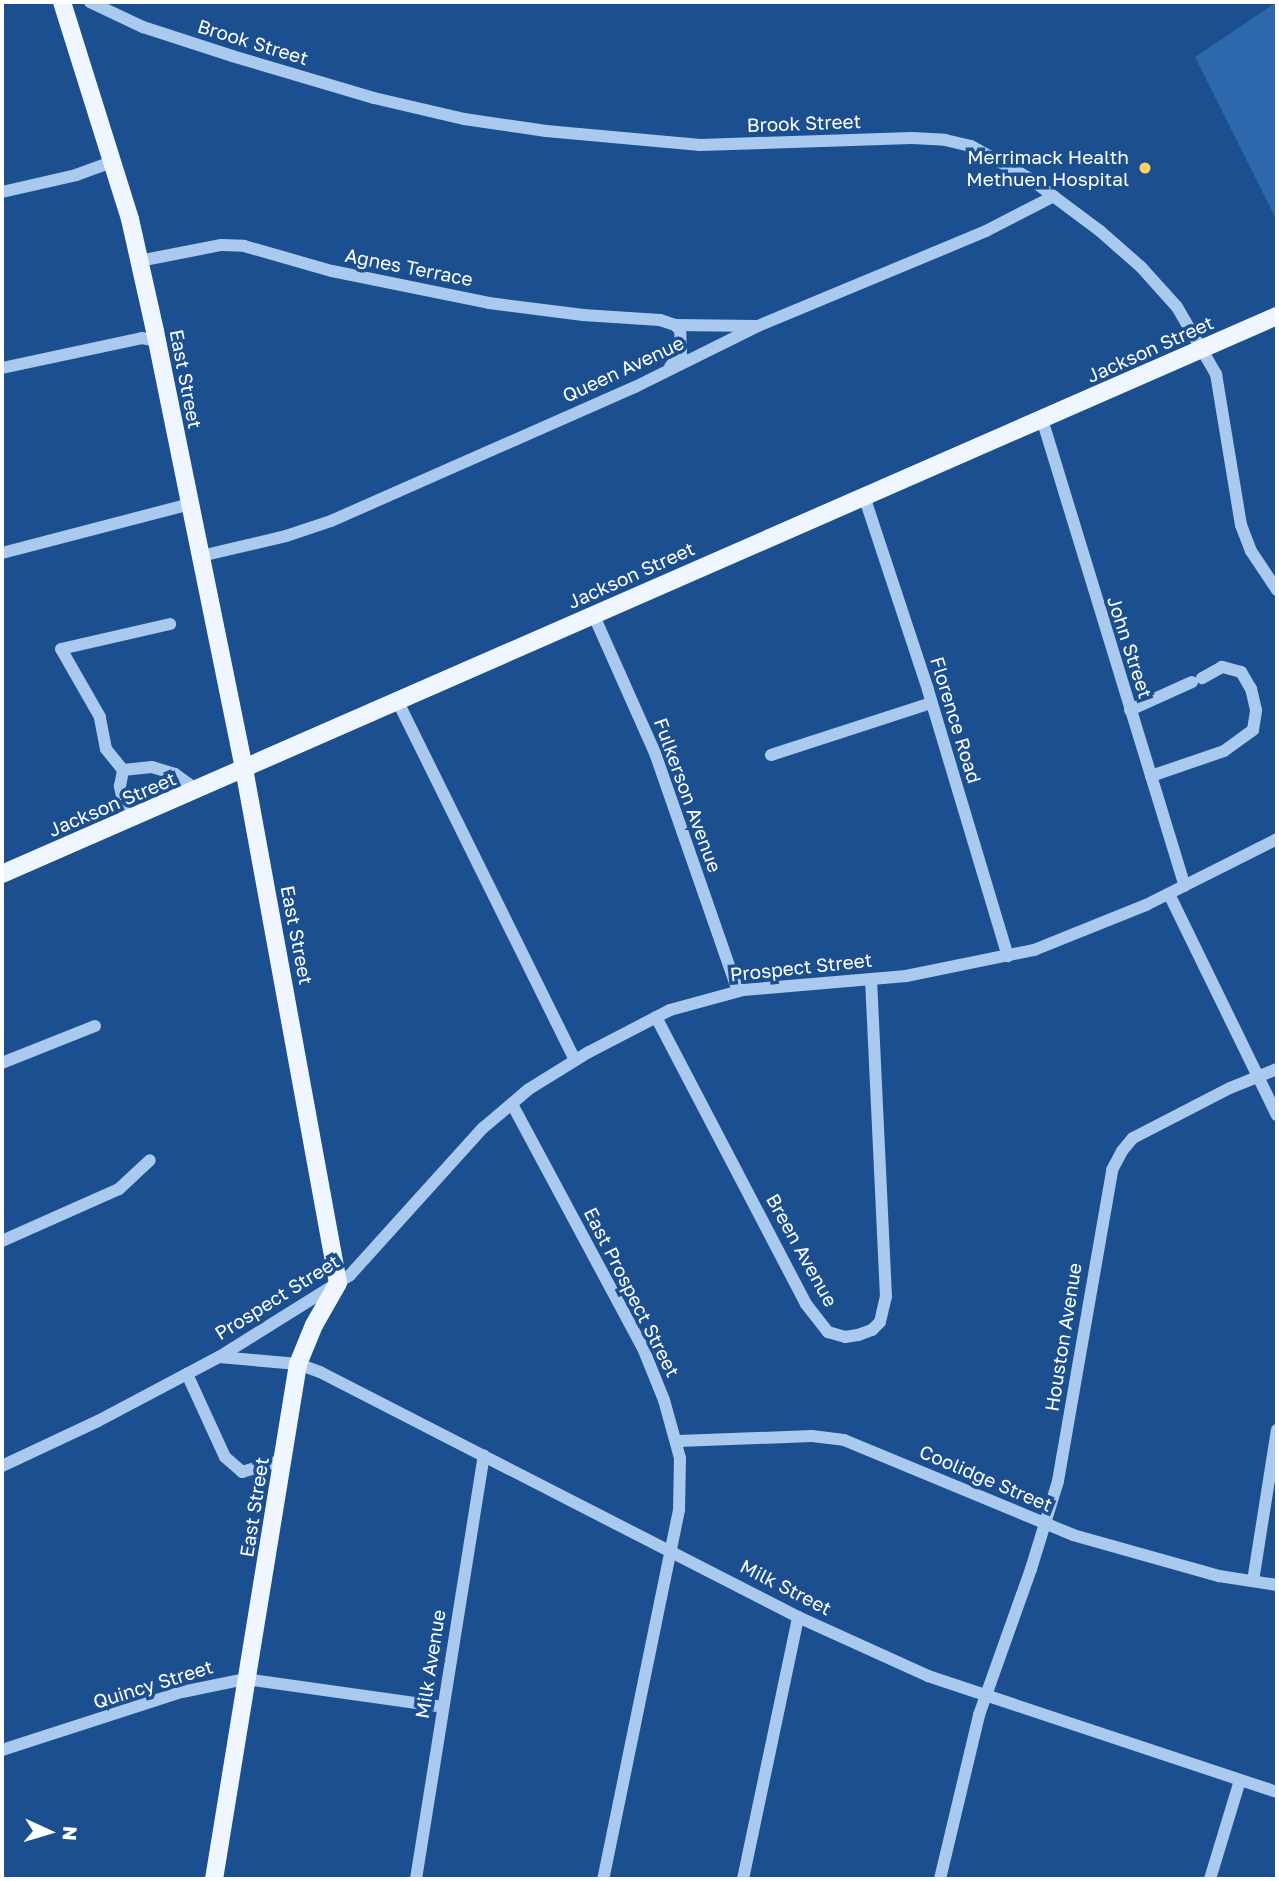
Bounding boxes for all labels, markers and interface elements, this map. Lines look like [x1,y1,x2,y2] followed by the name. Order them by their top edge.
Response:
[195,14,311,70] street label: Brook Street
[746,110,862,136] street label: Brook Street
[966,146,1129,190] place label: Merrimack Health Methuen Hospital
[1135,158,1155,178] marker: Merrimack Health Methuen Hospital
[343,243,475,291] street label: Agnes Terrace
[1083,311,1217,387] street label: Jackson Street
[165,327,207,431] street label: East Street
[559,331,687,407] street label: Queen Avenue
[564,537,698,613] street label: Jackson Street
[1103,593,1157,701] street label: John Street
[926,654,986,786] street label: Florence Road
[649,715,727,875] street label: Fulkerson Avenue
[45,767,179,841] street label: Jackson Street
[276,883,318,987] street label: East Street
[729,948,873,986] street label: Prospect Street
[762,1190,842,1310] street label: Breen Avenue
[579,1203,685,1381] street label: East Prospect Street
[210,1250,344,1344] street label: Prospect Street
[1040,1261,1086,1413] street label: Houston Avenue
[916,1440,1056,1516] street label: Coolidge Street
[235,1455,273,1559] street label: East Street
[737,1554,835,1620] street label: Milk Street
[410,1608,450,1720] street label: Milk Avenue
[90,1655,216,1713] street label: Quincy Street
[14,1797,84,1867] north arrow
[58,1825,82,1842] text: N

